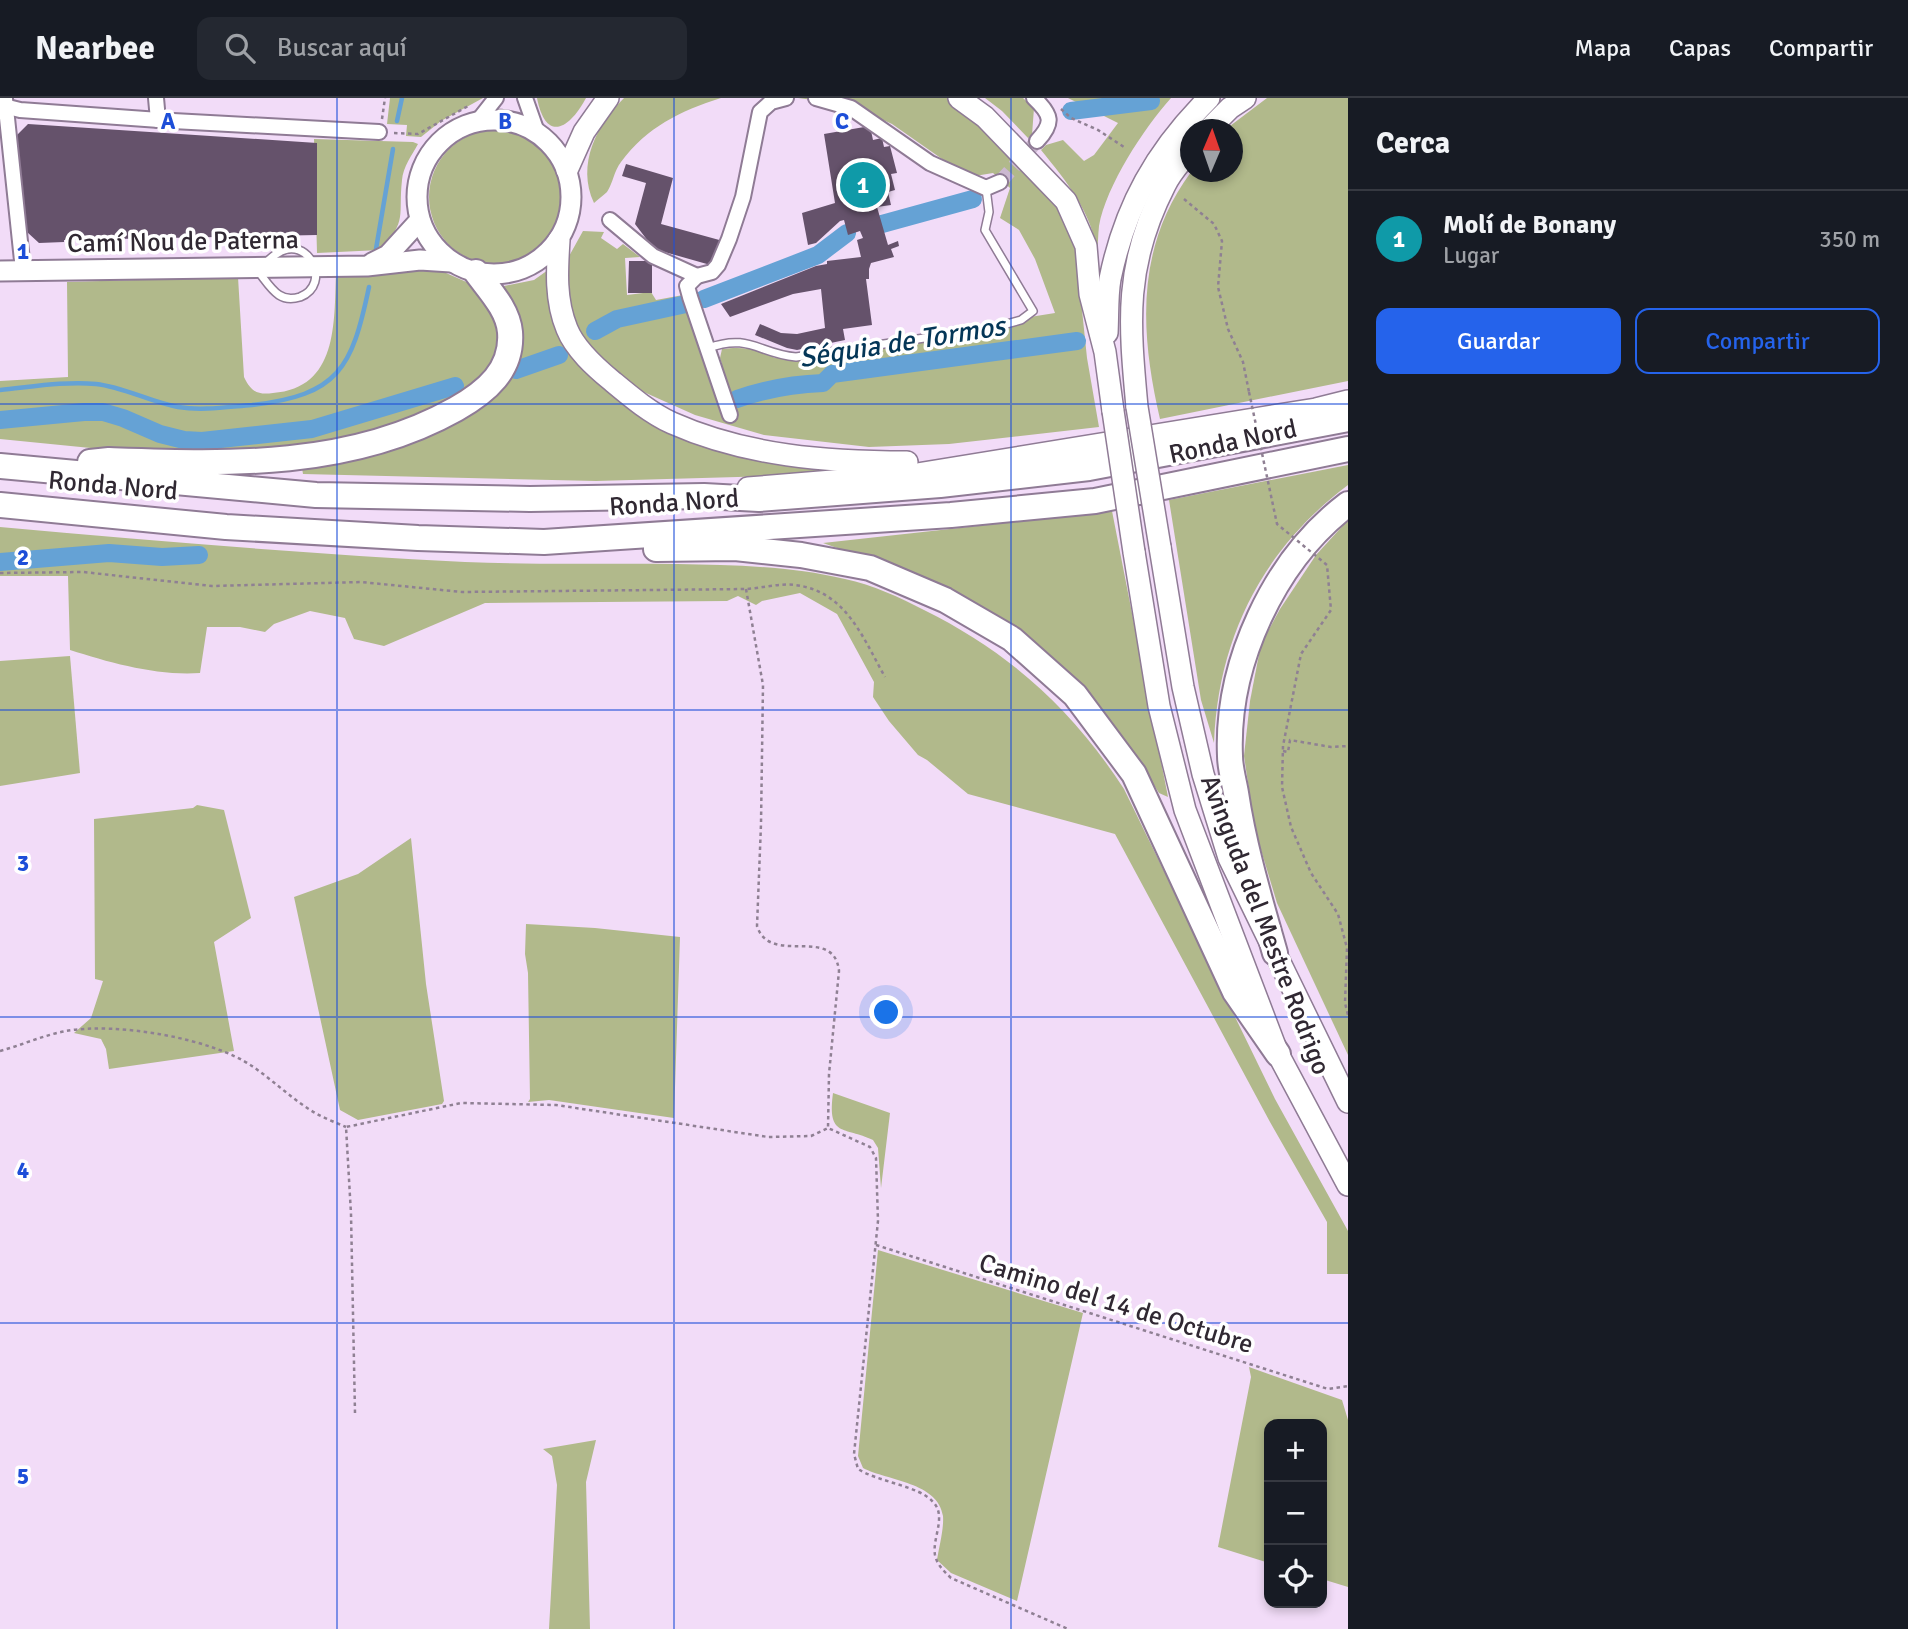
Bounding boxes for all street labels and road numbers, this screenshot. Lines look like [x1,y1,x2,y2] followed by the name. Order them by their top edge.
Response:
[67,224,299,260] street label: Camí Nou de Paterna
[1166,413,1300,471] street label: Ronda Nord
[47,464,179,508] street label: Ronda Nord
[608,483,740,523] street label: Ronda Nord
[1193,771,1337,1079] street label: Avinguda del Mestre Rodrigo
[975,1247,1257,1361] street label: Camino del 14 de Octubre

